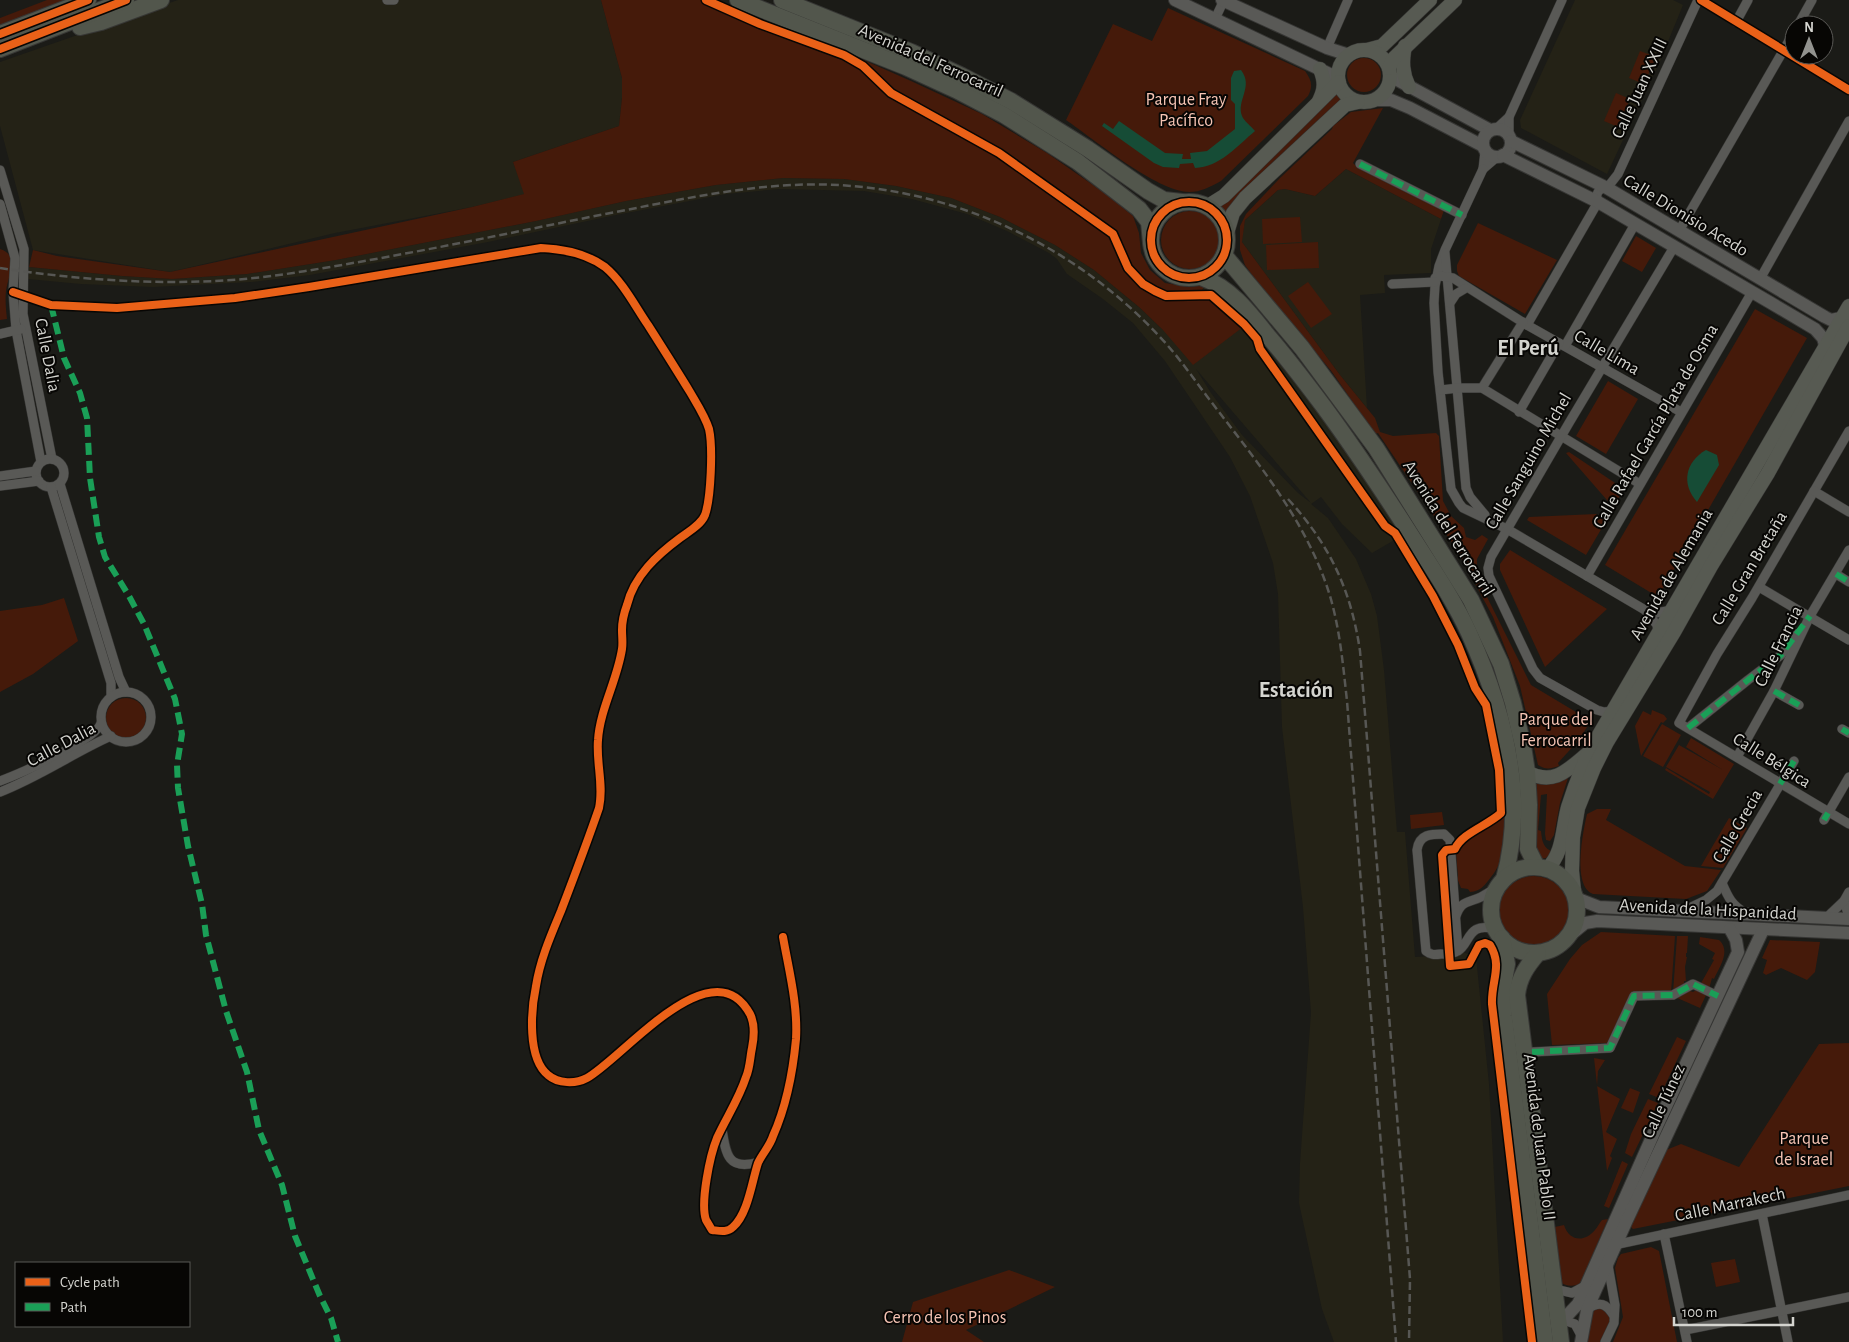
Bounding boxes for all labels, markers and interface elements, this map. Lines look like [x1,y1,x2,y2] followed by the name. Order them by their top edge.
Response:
[1784,15,1834,65] north arrow
[856,21,1006,101] street label: Avenida del Ferrocarril
[1804,21,1814,35] text: N
[1609,35,1671,141] street label: Calle Juan XXIII
[1146,91,1227,130] park label: Parque Fray Pacífico
[1620,171,1751,260] street label: Calle Dionisio Acedo
[31,317,63,394] street label: Calle Dalia
[1590,321,1722,532] street label: Calle Rafael García Plata de Osma
[1571,327,1642,379] street label: Calle Lima
[1497,337,1559,359] district label: El Perú
[1482,390,1575,533] street label: Calle Sanguino Michel
[1399,458,1497,600] street label: Avenida del Ferrocarril
[1627,506,1717,643] street label: Avenida de Alemania
[1709,508,1791,629] street label: Calle Gran Bretaña
[1752,603,1806,690] street label: Calle Francia
[1259,679,1333,701] district label: Estación
[1519,711,1593,750] park label: Parque del Ferrocarril
[24,719,99,770] street label: Calle Dalia
[1729,730,1814,792] street label: Calle Bélgica
[1710,786,1766,867] street label: Calle Grecia
[1619,896,1797,924] street label: Avenida de la Hispanidad
[1520,1053,1558,1222] street label: Avenida de Juan Pablo II
[1639,1062,1689,1141] street label: Calle Túnez
[1775,1130,1833,1169] park label: Parque de Israel
[1673,1185,1787,1225] street label: Calle Marrakech
[15,1262,190,1327] legend
[60,1275,120,1290] text: Cycle path
[1674,1294,1793,1326] scale bar
[60,1300,87,1315] text: Path
[1682,1305,1717,1320] text: 100 m
[884,1309,1006,1327] park label: Cerro de los Pinos

